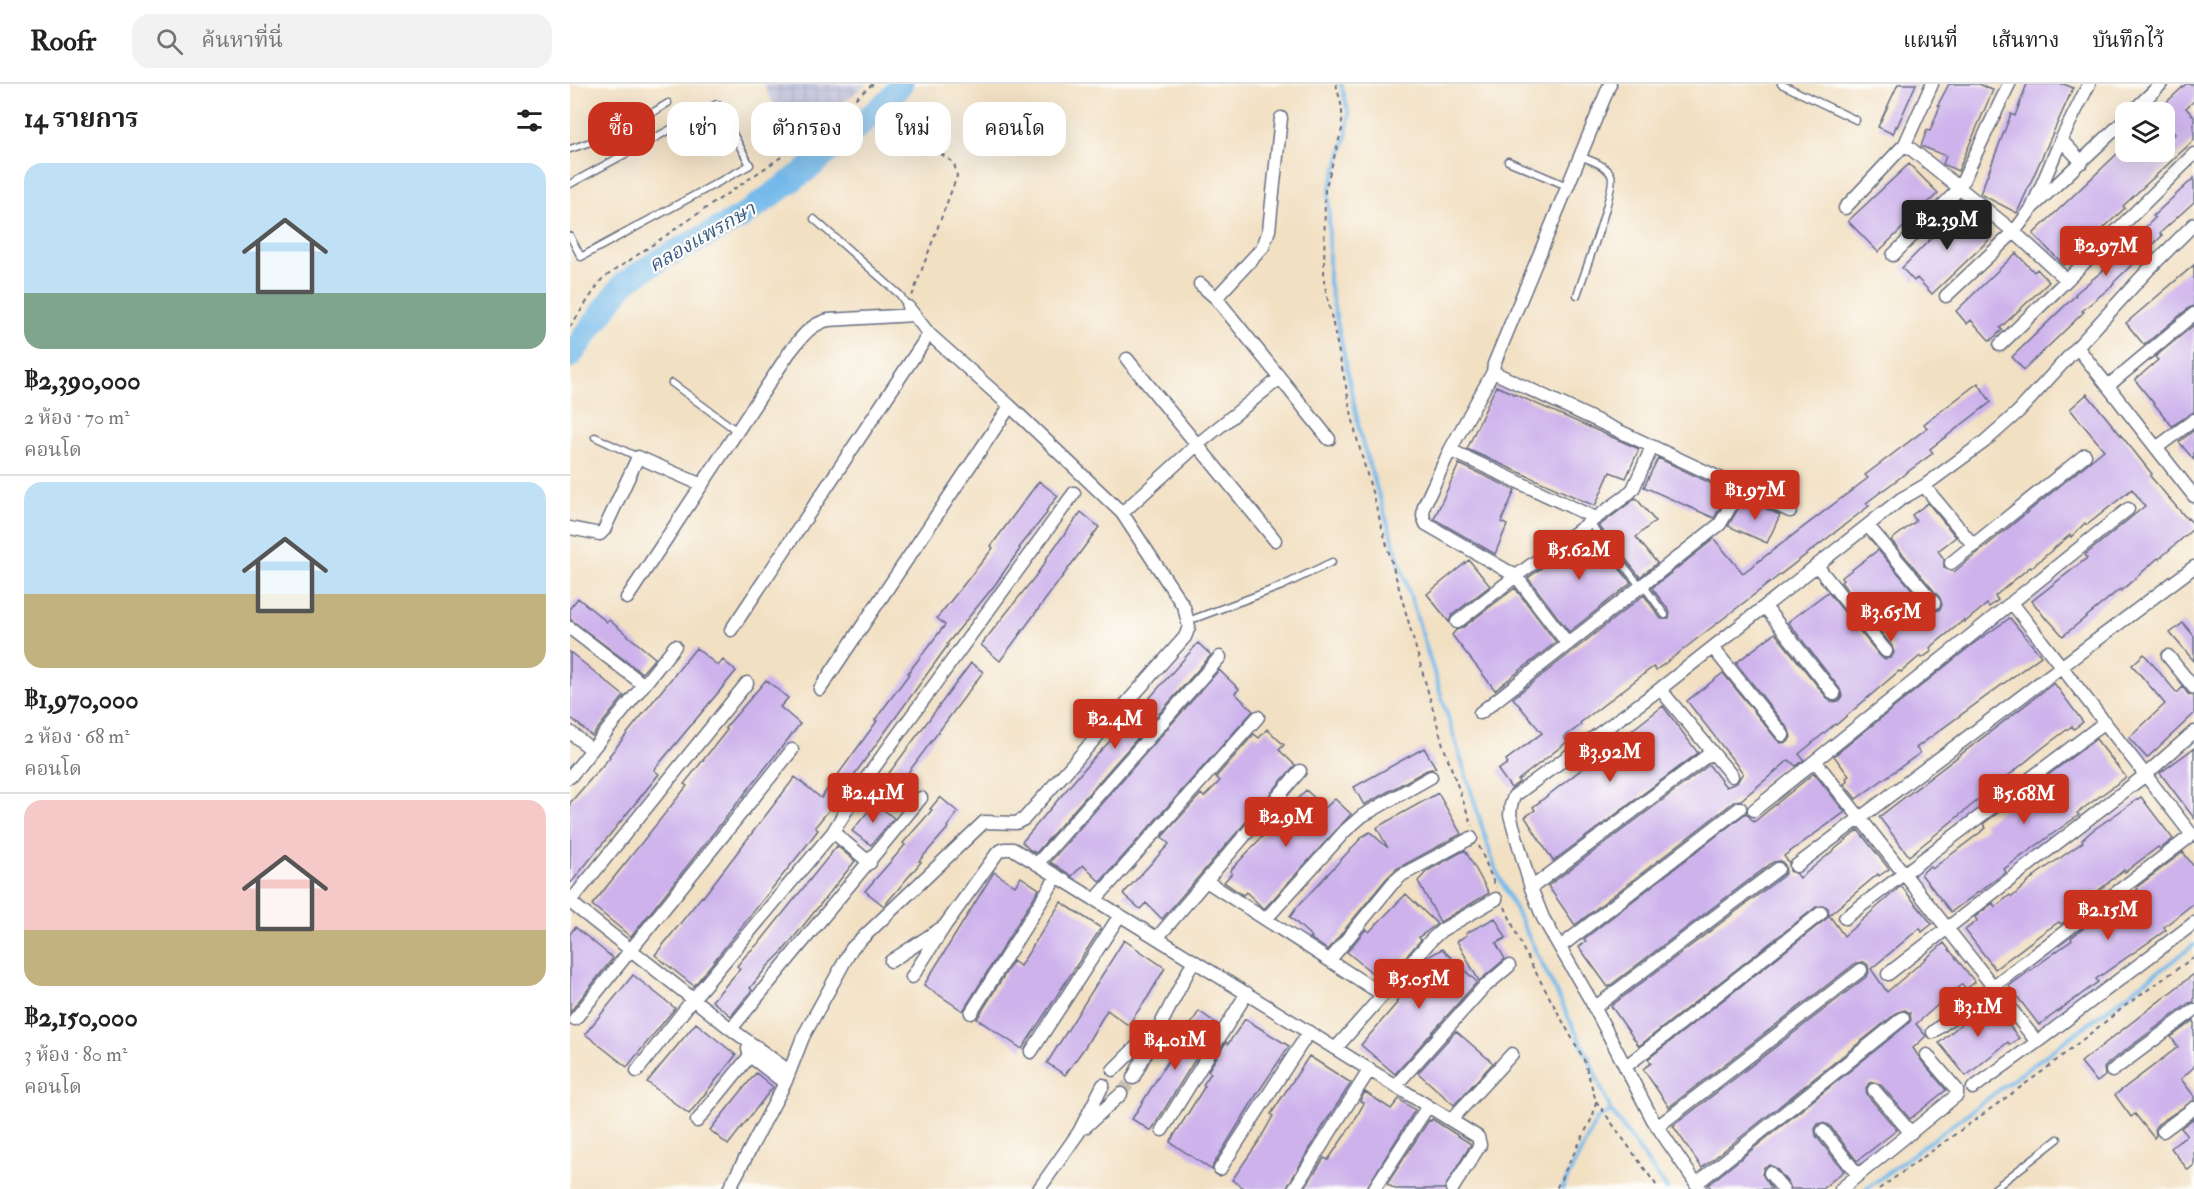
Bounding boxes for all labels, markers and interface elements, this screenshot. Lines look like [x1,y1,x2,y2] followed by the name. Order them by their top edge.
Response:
[132,14,552,68] search box
[30,24,96,59] text: Roofr
[153,25,186,58] icon: search
[201,26,283,54] text: ค้นหาที่นี่
[1903,27,1958,54] text: แผนที่
[1991,27,2059,54] text: เส้นทาง
[2092,27,2164,54] text: บันทึกไว้
[588,102,655,156] chip: ซื้อ
[667,102,739,156] chip: เช่า
[751,102,863,156] chip: ตัวกรอง
[875,102,951,156] chip: ใหม่
[963,102,1066,156] chip: คอนโด
[2115,102,2175,162] map controls
[2115,102,2175,162] button: layers
[24,103,139,135] text: 14 รายการ
[513,104,546,137] icon: filters
[644,196,761,278] water label: คลองแพรกษา
[1898,200,1996,251] pin: ฿2.39M
[231,202,339,310] icon: home
[1916,207,1978,232] text: ฿2.39M
[2057,226,2155,277] pin: ฿2.97M
[2074,233,2138,258] text: ฿2.97M
[24,365,141,397] text: ฿2,390,000
[24,405,130,430] text: 2 ห้อง · 70 m²
[24,437,82,462] text: คอนโด
[1706,470,1804,521] pin: ฿1.97M
[1725,477,1785,502] text: ฿1.97M
[231,521,339,629] icon: home
[1530,530,1628,581] pin: ฿5.62M
[1547,537,1611,562] text: ฿5.62M
[1842,592,1940,643] pin: ฿3.65M
[1861,599,1921,624] text: ฿3.65M
[24,684,139,716] text: ฿1,970,000
[1073,699,1157,750] pin: ฿2.4M
[1087,706,1143,731] text: ฿2.4M
[24,724,130,749] text: 2 ห้อง · 68 m²
[1561,732,1659,783] pin: ฿3.92M
[1579,739,1641,764] text: ฿3.92M
[24,756,82,781] text: คอนโด
[824,773,922,824] pin: ฿2.41M
[1975,774,2073,825] pin: ฿5.68M
[842,780,904,805] text: ฿2.41M
[1993,781,2055,806] text: ฿5.68M
[1244,797,1328,848] pin: ฿2.9M
[1259,804,1313,829] text: ฿2.9M
[231,839,339,947] icon: home
[2059,890,2157,941] pin: ฿2.15M
[2078,897,2138,922] text: ฿2.15M
[1370,959,1468,1010] pin: ฿5.05M
[1388,966,1450,991] text: ฿5.05M
[1936,987,2020,1038] pin: ฿3.1M
[1953,994,2003,1019] text: ฿3.1M
[24,1002,138,1034] text: ฿2,150,000
[1126,1020,1224,1071] pin: ฿4.01M
[1144,1027,1206,1052] text: ฿4.01M
[24,1042,127,1067] text: 3 ห้อง · 80 m²
[24,1074,82,1099] text: คอนโด

